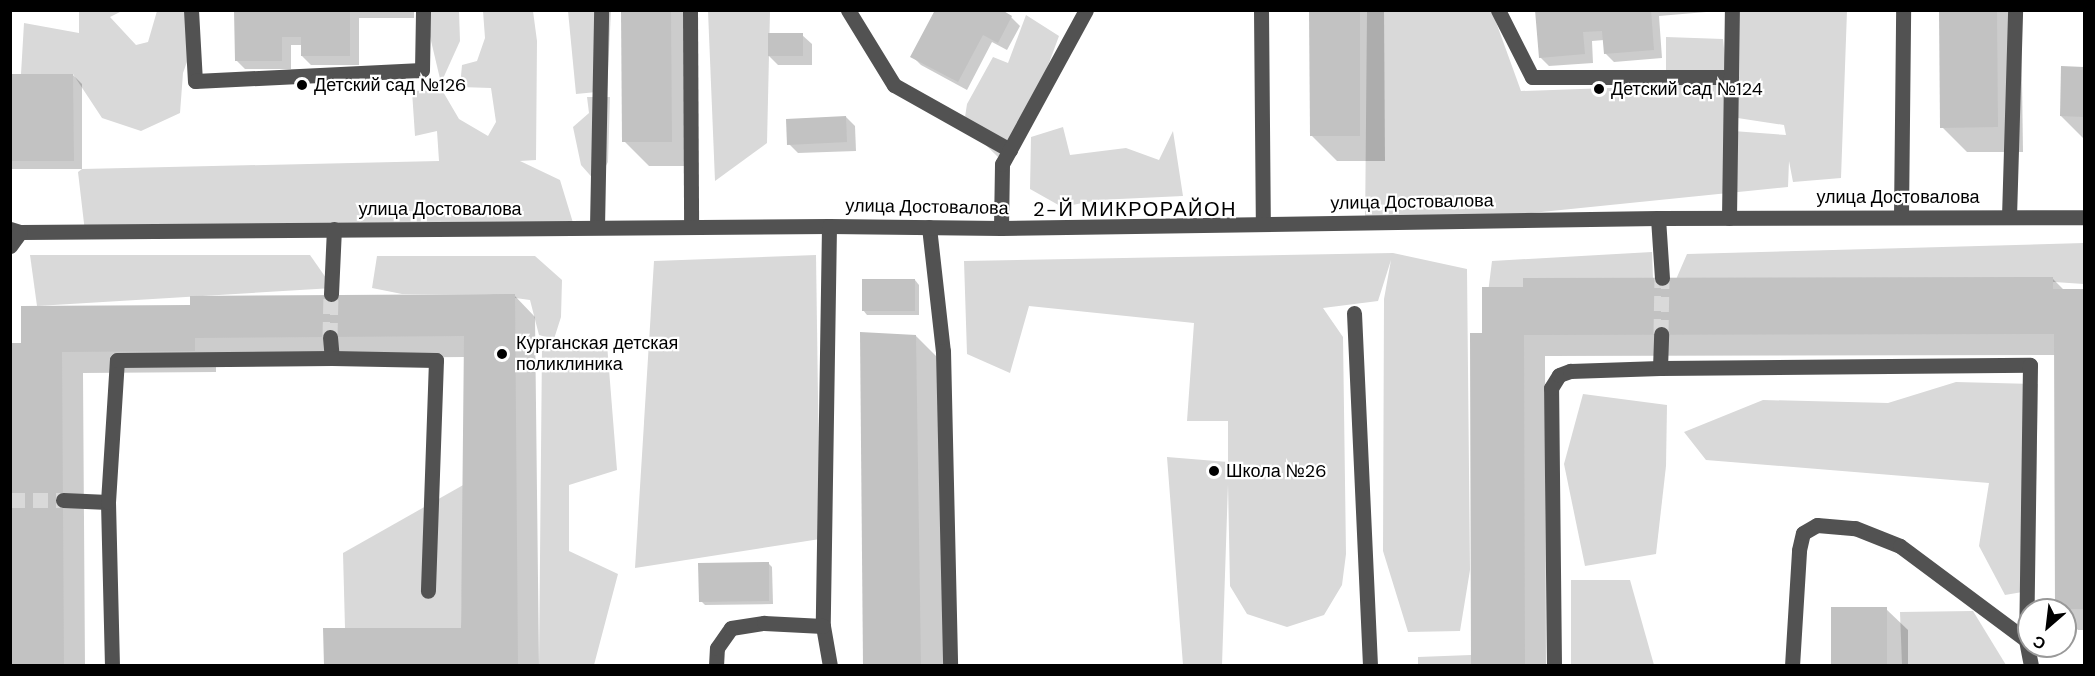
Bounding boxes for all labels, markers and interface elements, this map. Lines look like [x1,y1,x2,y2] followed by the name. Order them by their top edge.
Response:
[314,74,466,96] place label: Детский сад №126
[295,78,309,92] marker: Детский сад №126
[1611,78,1763,100] place label: Детский сад №124
[1592,82,1606,96] marker: Детский сад №124
[1816,186,1980,208] street label: улица Достовалова
[1330,190,1494,214] street label: улица Достовалова
[845,195,1009,219] street label: улица Достовалова
[1033,197,1237,221] district label: 2-Й МИКРОРАЙОН
[358,198,522,220] street label: улица Достовалова
[516,333,678,376] place label: Курганская детская поликлиника
[493,345,511,363] marker: Курганская детская поликлиника
[1226,460,1326,482] place label: Школа №26
[1207,464,1221,478] marker: Школа №26
[2017,598,2077,658] north arrow
[2029,631,2049,655] text: С

